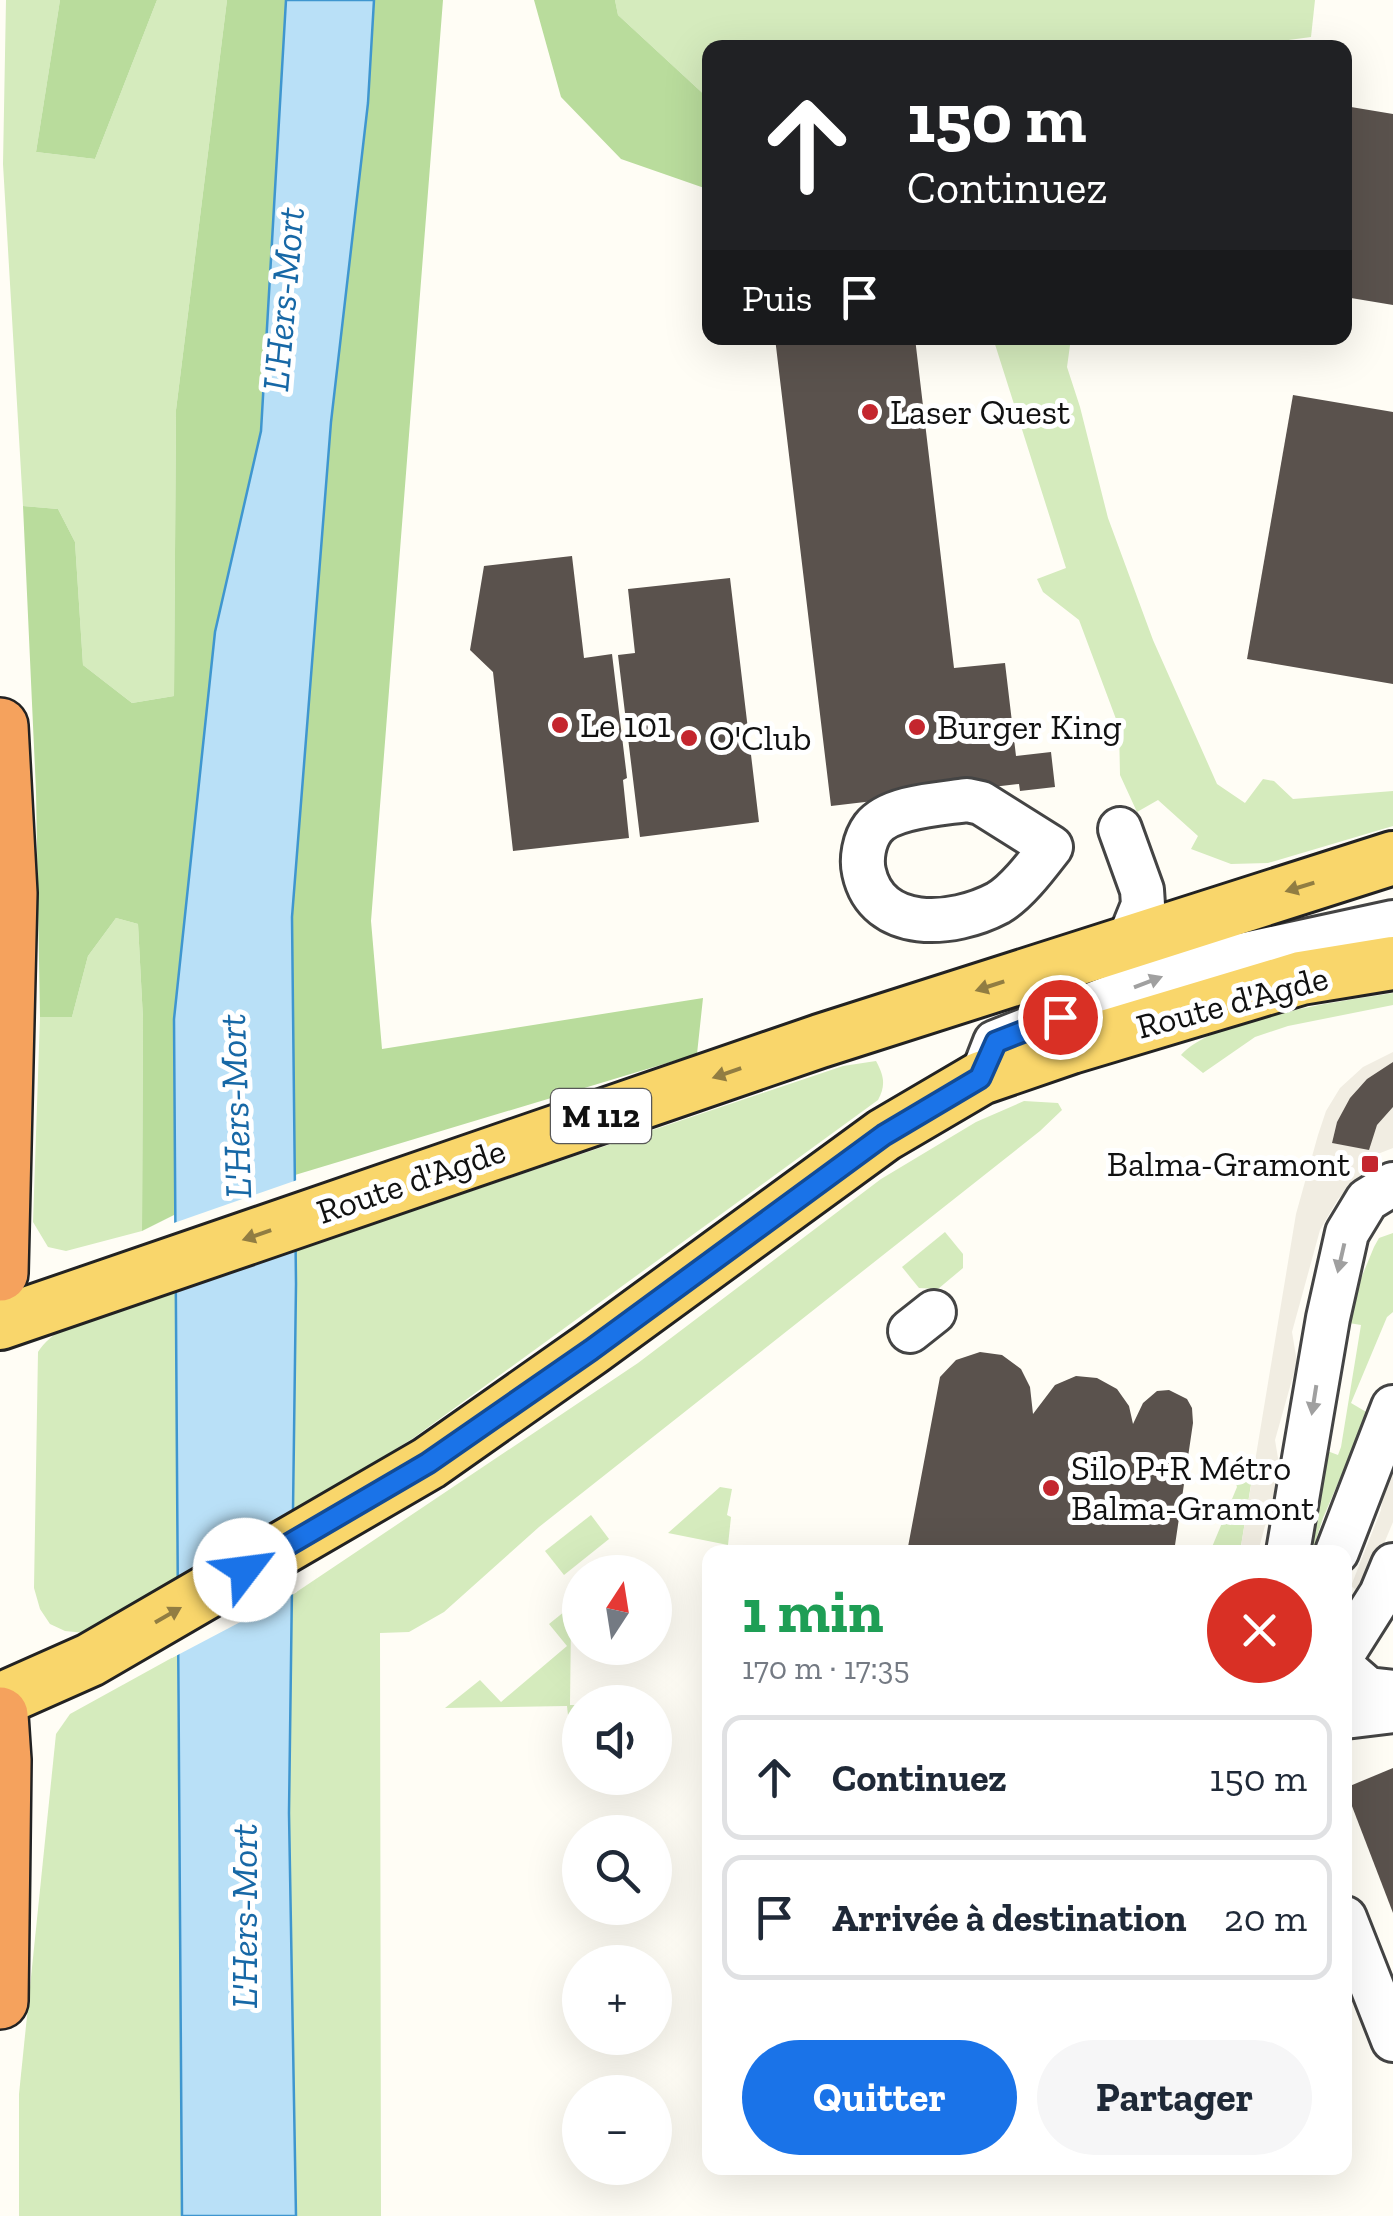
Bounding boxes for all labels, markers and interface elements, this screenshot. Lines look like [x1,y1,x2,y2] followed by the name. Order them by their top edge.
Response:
[907,76,1087,160] text: 150 m
[742,80,872,210] icon: ahead
[907,161,1107,215] text: Continuez
[252,205,314,393] water label: L'Hers-Mort
[832,270,887,325] icon: arrive
[742,275,812,321] text: Puis
[890,391,1070,433] place label: Laser Quest
[859,401,881,423] marker: Laser Quest
[580,704,671,746] place label: Le 101
[937,706,1122,748] place label: Burger King
[549,714,571,736] marker: Le 101
[906,716,928,738] marker: Burger King
[709,717,811,759] place label: O'Club
[678,727,700,749] marker: O'Club
[1284,880,1315,895] one-way arrow
[1132,956,1332,1048] street label: Route d'Agde
[1133,974,1163,990] one-way arrow
[1018,975,1103,1060] pin
[975,980,1005,995] one-way arrow
[1033,990,1088,1045] icon: arrive
[209,1013,261,1199] water label: L'Hers-Mort
[712,1066,742,1081] one-way arrow
[551,1089,651,1143] road number: M 112
[311,1129,511,1233] street label: Route d'Agde
[1107,1143,1350,1185] place label: Balma-Gramont
[1359,1153,1381,1175] marker: Balma-Gramont
[241,1228,271,1243] one-way arrow
[1333,1243,1348,1274] one-way arrow
[1306,1385,1321,1417] one-way arrow
[1071,1447,1314,1529] place label: Silo P+R Métro Balma-Gramont
[1040,1477,1062,1499] marker: Silo P+R Métro Balma-Gramont
[193,1518,297,1622] position arrow
[562,1555,672,1665] north arrow
[562,1555,672,2185] map controls
[742,1575,884,1647] text: 1 min
[1207,1578,1312,1683] button: close
[154,1607,182,1624] one-way arrow
[742,1649,910,1687] text: 170 m · 17:35
[562,1685,672,1795] button: sound
[747,1750,802,1805] icon: ahead
[832,1755,1007,1801] text: Continuez
[1210,1755,1307,1801] text: 150 m
[562,1815,672,1925] button: search
[221,1824,267,2009] water label: L'Hers-Mort
[747,1890,802,1945] icon: arrive
[832,1895,1187,1941] text: Arrivée à destination
[1224,1895,1307,1941] text: 20 m
[562,1945,672,2055] button: +
[742,2040,1017,2155] button: Quitter
[1037,2040,1312,2155] button: Partager
[562,2075,672,2185] button: −

